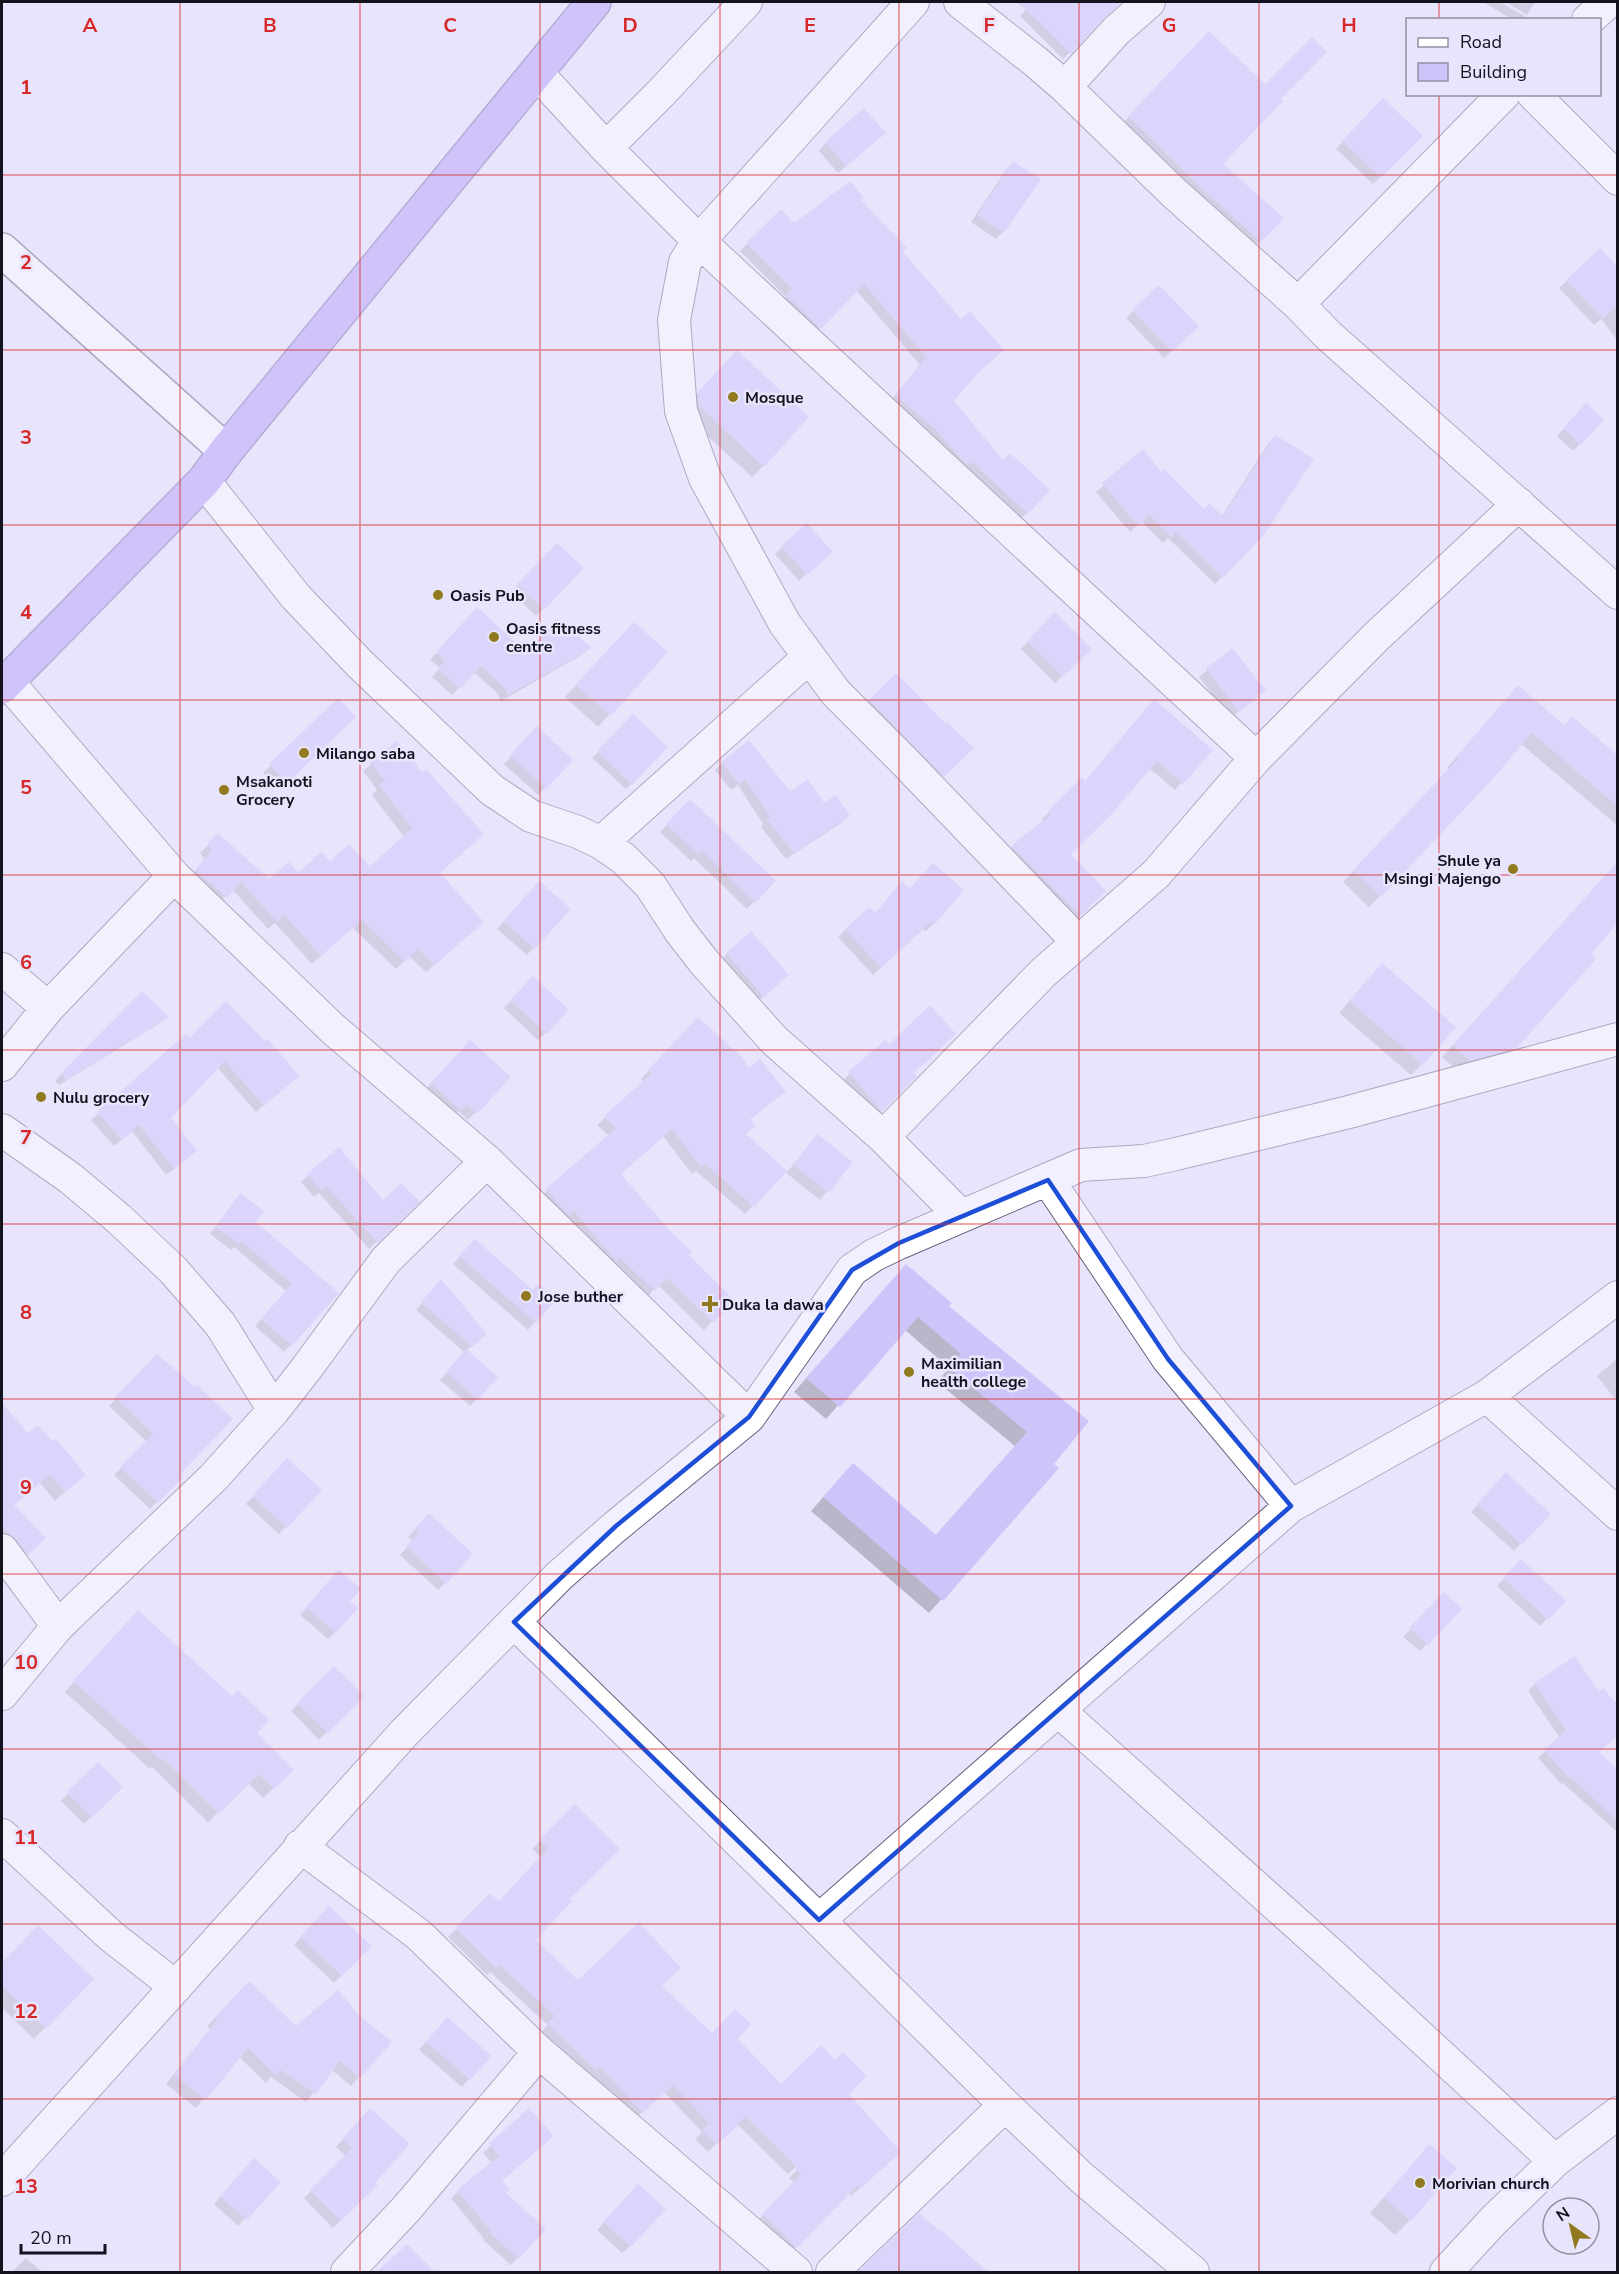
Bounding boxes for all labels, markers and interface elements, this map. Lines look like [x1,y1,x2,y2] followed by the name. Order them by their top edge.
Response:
[83,12,98,39] text: A
[263,12,277,39] text: B
[443,12,457,39] text: C
[622,12,638,39] text: D
[804,12,816,39] text: E
[983,12,995,39] text: F
[1162,12,1176,39] text: G
[1341,12,1357,39] text: H
[1406,18,1601,96] legend
[1460,30,1502,54] text: Road
[1460,60,1527,84] text: Building
[20,74,32,101] text: 1
[20,249,32,276] text: 2
[745,387,804,409] place label: Mosque
[726,390,740,404] marker: Mosque
[20,424,32,451] text: 3
[450,585,525,607] place label: Oasis Pub
[431,588,445,602] marker: Oasis Pub
[20,599,32,626] text: 4
[506,618,601,658] place label: Oasis fitness centre
[487,630,501,644] marker: Oasis fitness centre
[316,743,415,765] place label: Milango saba
[297,746,311,760] marker: Milango saba
[236,771,312,811] place label: Msakanoti Grocery
[20,774,32,801] text: 5
[217,783,231,797] marker: Msakanoti Grocery
[1384,850,1501,890] place label: Shule ya Msingi Majengo
[1506,862,1520,876] marker: Shule ya Msingi Majengo
[20,949,32,976] text: 6
[53,1087,150,1109] place label: Nulu grocery
[34,1090,48,1104] marker: Nulu grocery
[20,1124,32,1151] text: 7
[537,1286,624,1308] place label: Jose buther
[519,1289,533,1303] marker: Jose buther
[722,1294,824,1316] place label: Duka la dawa
[703,1297,717,1311] marker: Duka la dawa
[20,1299,32,1326] text: 8
[921,1353,1027,1393] place label: Maximilian health college
[902,1365,916,1379] marker: Maximilian health college
[20,1474,32,1501] text: 9
[14,1649,38,1676] text: 10
[14,1824,38,1851] text: 11
[14,1998,38,2025] text: 12
[14,2173,38,2200] text: 13
[1432,2173,1550,2195] place label: Morivian church
[1413,2176,1427,2190] marker: Morivian church
[1541,2196,1601,2256] north arrow
[1552,2202,1574,2227] text: N
[21,2217,105,2255] scale bar
[30,2226,72,2250] text: 20 m

